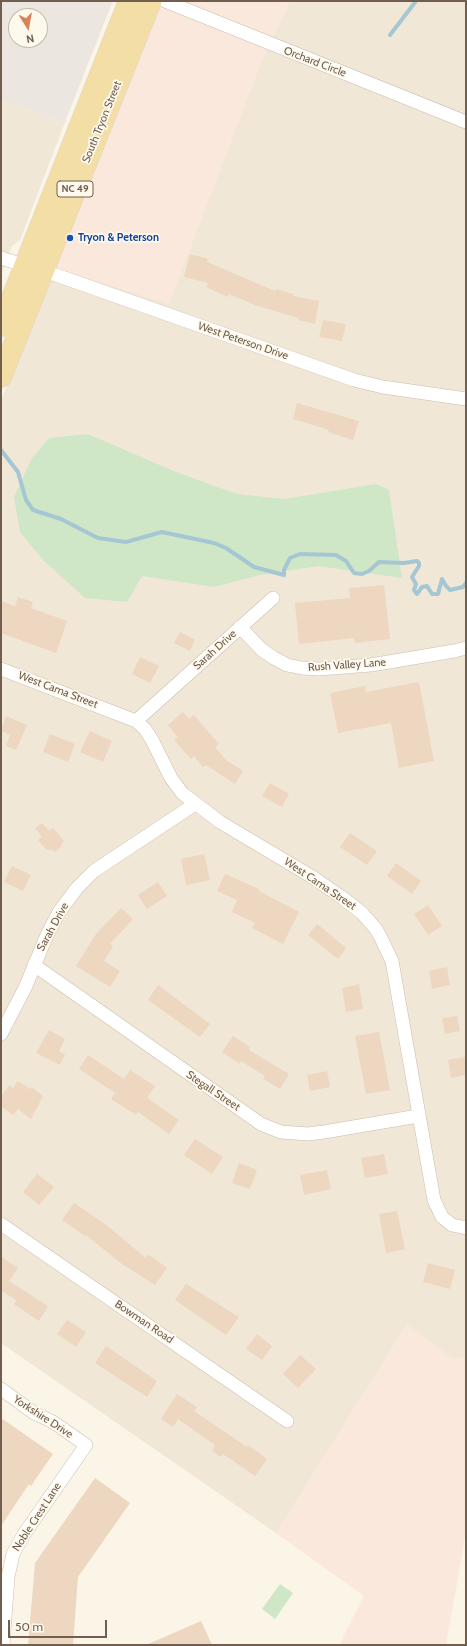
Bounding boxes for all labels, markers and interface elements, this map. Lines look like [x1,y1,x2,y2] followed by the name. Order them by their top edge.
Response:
[8,8,48,48] north arrow
[25,31,35,46] text: N
[282,44,348,80] street label: Orchard Circle
[80,79,124,165] street label: South Tryon Street
[57,181,93,197] road number: NC 49
[78,231,159,245] place label: Tryon & Peterson
[65,233,75,243] marker: Tryon & Peterson
[196,319,290,363] street label: West Peterson Drive
[191,627,239,673] street label: Sarah Drive
[308,656,386,674] street label: Rush Valley Lane
[16,669,100,711] street label: West Cama Street
[281,855,359,913] street label: West Cama Street
[34,900,72,954] street label: Sarah Drive
[184,1068,242,1114] street label: Stegall Street
[112,1298,176,1346] street label: Bowman Road
[11,1393,75,1441] street label: Yorkshire Drive
[10,1480,64,1554] street label: Noble Crest Lane
[10,1612,109,1638] scale bar
[15,1619,43,1634] text: 50 m

